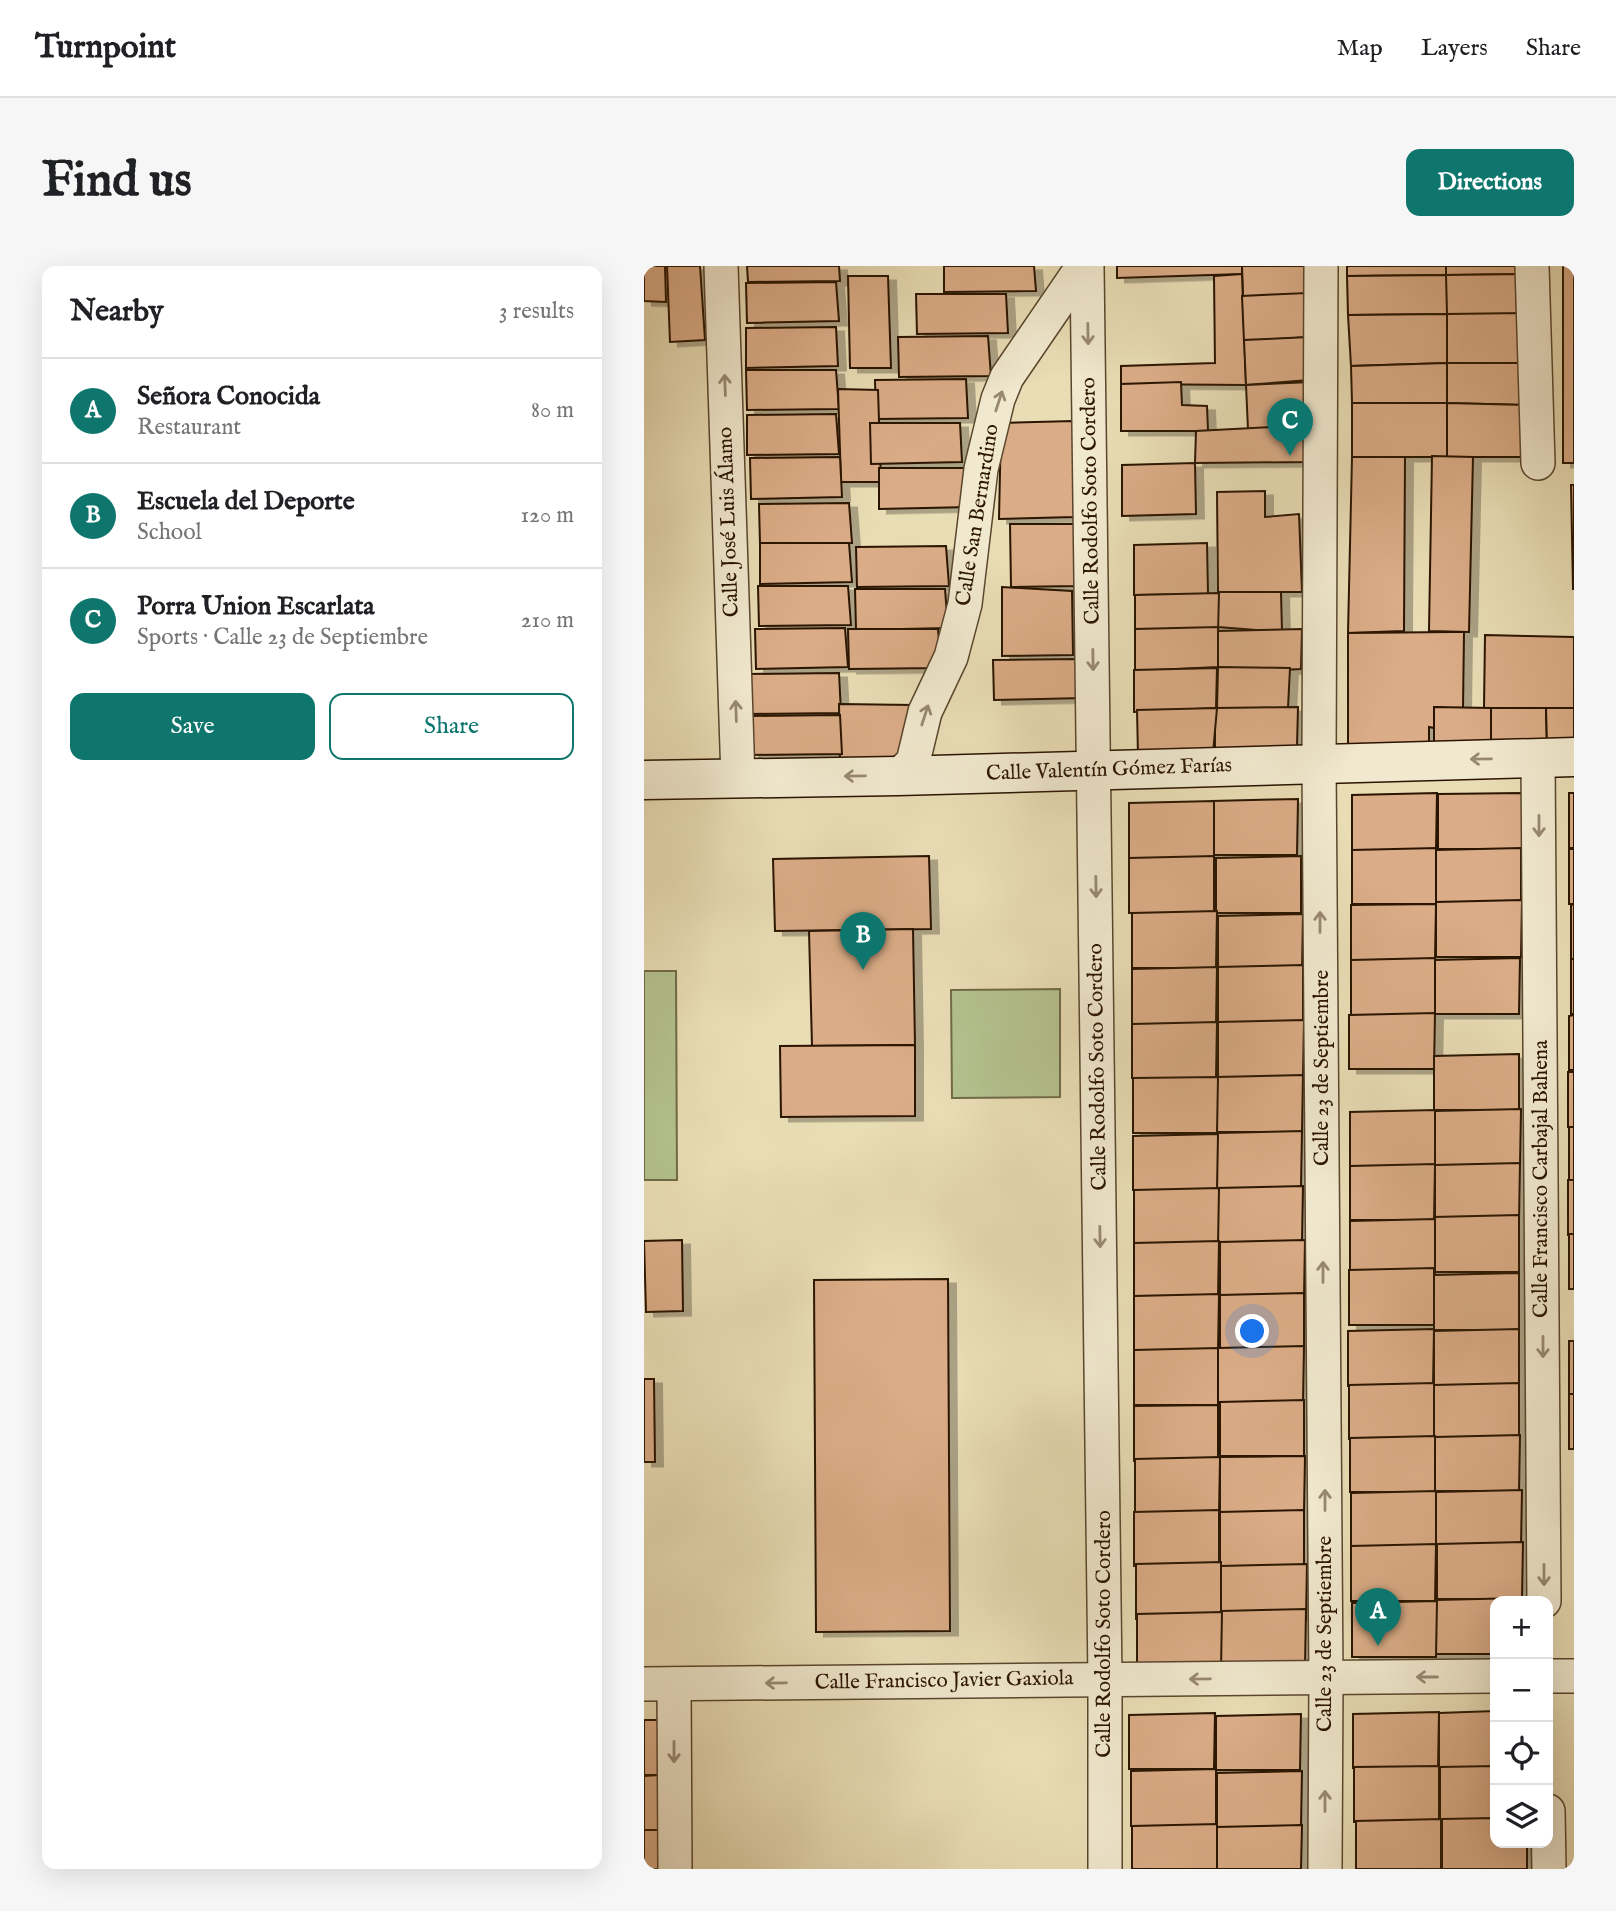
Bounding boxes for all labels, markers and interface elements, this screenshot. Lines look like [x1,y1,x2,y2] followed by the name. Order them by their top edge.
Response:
[35,27,176,69] text: Turnpoint
[1337,33,1383,64] text: Map
[1421,33,1488,64] text: Layers
[1526,33,1581,64] text: Share
[1406,149,1574,216] button: Directions
[42,151,192,213] text: Find us
[70,293,163,331] text: Nearby
[499,297,574,326] text: 3 results
[1081,322,1095,345] one-way arrow
[718,374,732,397] one-way arrow
[1075,377,1107,625] street label: Calle Rodolfo Soto Cordero
[137,380,320,413] text: Señora Conocida
[994,390,1006,412] one-way arrow
[85,396,101,425] text: A
[531,396,574,425] text: 80 m
[1267,398,1313,456] pin: C
[137,413,241,442] text: Restaurant
[950,422,1006,608] street label: Calle San Bernardino
[711,426,746,618] street label: Calle José Luis Álamo
[137,485,355,518] text: Escuela del Deporte
[85,501,101,530] text: B
[521,501,574,530] text: 120 m
[137,518,202,547] text: School
[137,590,375,623] text: Porra Union Escarlata
[85,606,101,635] text: C
[521,606,574,635] text: 210 m
[137,623,428,652] text: Sports · Calle 23 de Septiembre
[1086,648,1100,671] one-way arrow
[70,693,315,760] button: Save
[329,693,574,760] button: Share
[729,699,742,722] one-way arrow
[920,705,932,727] one-way arrow
[986,752,1232,788] street label: Calle Valentín Gómez Farías
[1470,752,1493,765] one-way arrow
[844,770,867,783] one-way arrow
[1532,814,1546,837] one-way arrow
[1089,875,1103,898] one-way arrow
[1314,911,1327,934] one-way arrow
[840,912,886,970] pin: B
[1082,943,1114,1191] street label: Calle Rodolfo Soto Cordero
[1309,970,1336,1166] street label: Calle 23 de Septiembre
[1528,1039,1555,1318] street label: Calle Francisco Carbajal Bahena
[1093,1225,1107,1248] one-way arrow
[1316,1261,1330,1284] one-way arrow
[1235,1314,1269,1348] your location
[1536,1336,1549,1359] one-way arrow
[1318,1489,1332,1512] one-way arrow
[1091,1510,1118,1758] street label: Calle Rodolfo Soto Cordero
[1312,1536,1339,1732] street label: Calle 23 de Septiembre
[1537,1563,1551,1586] one-way arrow
[1355,1588,1401,1646] pin: A
[1490,1596,1553,1848] map controls
[1490,1596,1553,1659] button: +
[1490,1659,1553,1722] button: −
[814,1665,1075,1697] street label: Calle Francisco Javier Gaxiola
[1416,1670,1439,1684] one-way arrow
[1188,1672,1211,1686] one-way arrow
[765,1676,788,1690] one-way arrow
[1490,1722,1553,1785] button: locate
[668,1740,681,1763] one-way arrow
[1490,1785,1553,1848] button: layers
[1318,1790,1332,1813] one-way arrow

